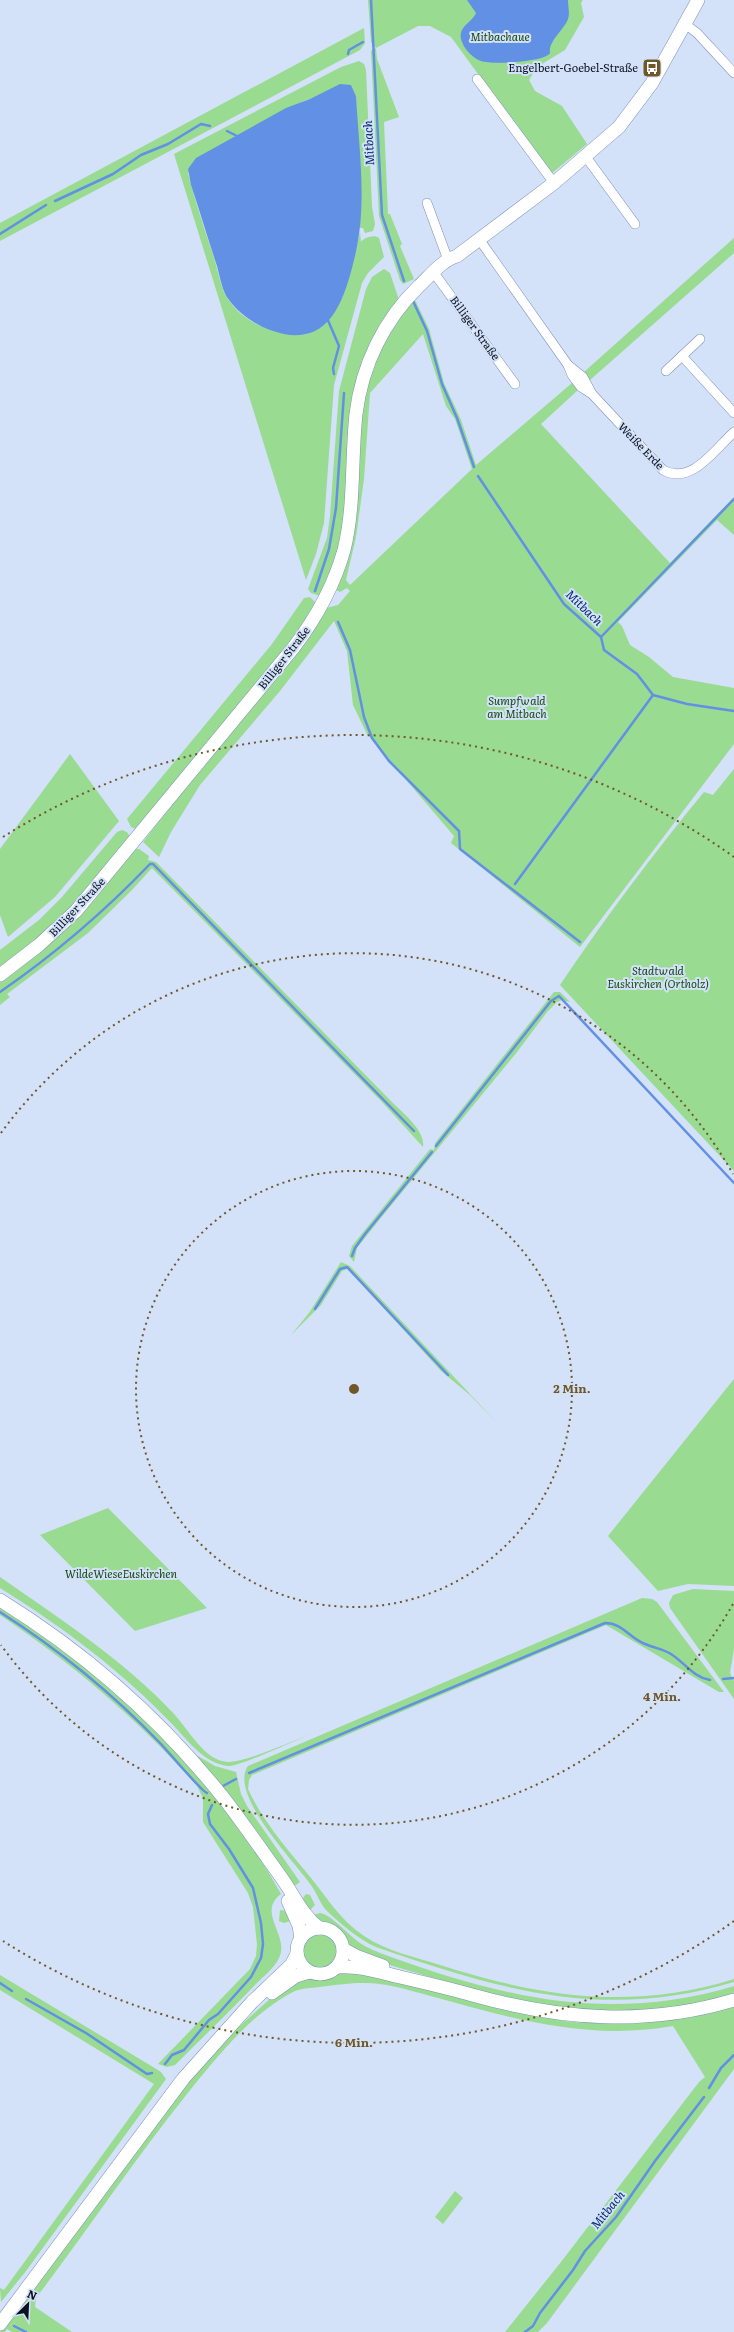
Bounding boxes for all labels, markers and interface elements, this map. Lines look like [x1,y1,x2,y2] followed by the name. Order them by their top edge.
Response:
[470,28,530,44] park label: Mitbachaue
[641,57,663,79] bus stop icon: Engelbert-Goebel-Straße
[508,59,638,75] place label: Engelbert-Goebel-Straße
[358,120,378,166] water label: Mitbach
[447,292,505,363] street label: Billiger Straße
[615,418,669,473] street label: Weiße Erde
[562,585,607,629] water label: Mitbach
[254,622,313,692] street label: Billiger Straße
[487,692,547,721] park label: Sumpfwald am Mitbach
[45,873,108,940] street label: Billiger Straße
[607,962,709,991] park label: Stadtwald Euskirchen (Ortholz)
[553,1379,591,1397] text: 2 Min.
[347,1382,361,1396] centre of rings
[65,1565,178,1581] park label: WildeWieseEuskirchen
[643,1687,681,1705] text: 4 Min.
[335,2033,373,2051] text: 6 Min.
[586,2186,628,2233] water label: Mitbach
[8,2284,48,2324] north arrow
[25,2285,40,2303] text: N

